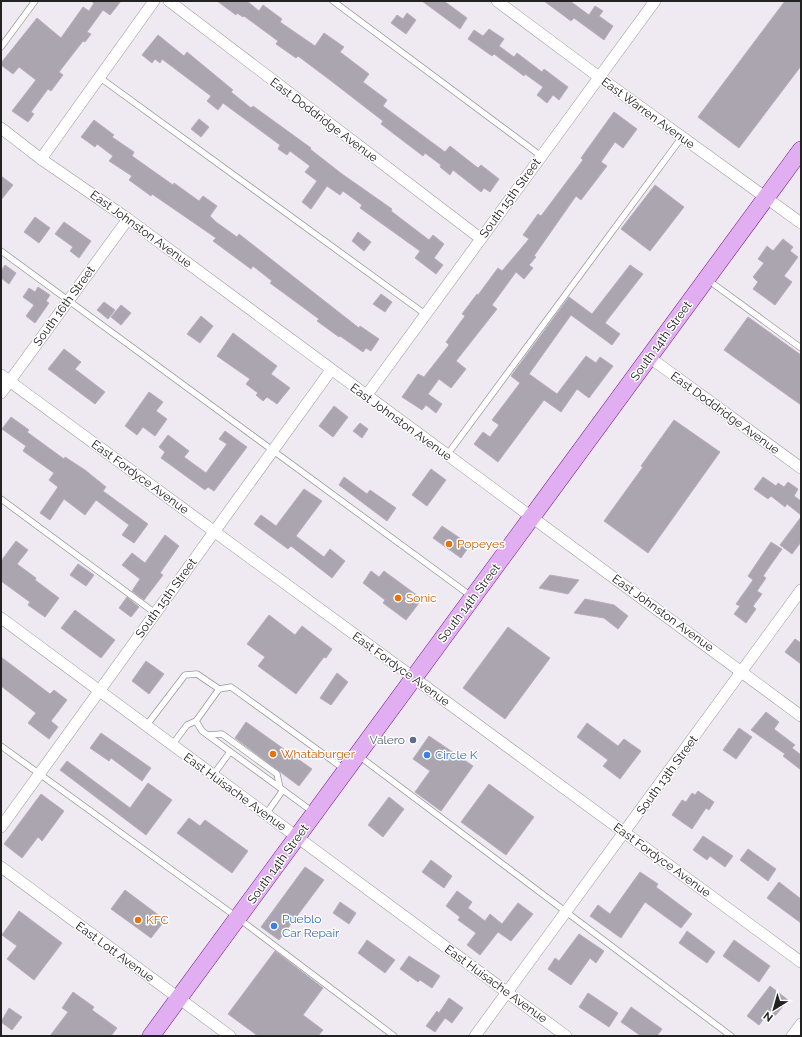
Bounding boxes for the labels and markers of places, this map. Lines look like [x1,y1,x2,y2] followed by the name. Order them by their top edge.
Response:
[457,537,505,551] place label: Popeyes
[444,539,454,549] marker: Popeyes
[406,591,437,605] place label: Sonic
[393,593,403,603] marker: Sonic
[369,733,405,747] place label: Valero
[408,735,418,745] marker: Valero
[281,747,356,761] place label: Whataburger
[435,748,478,762] place label: Circle K
[268,749,278,759] marker: Whataburger
[422,750,432,760] marker: Circle K
[282,912,340,940] place label: Pueblo Car Repair
[146,913,169,927] place label: KFC
[133,915,143,925] marker: KFC
[269,921,279,931] marker: Pueblo Car Repair

